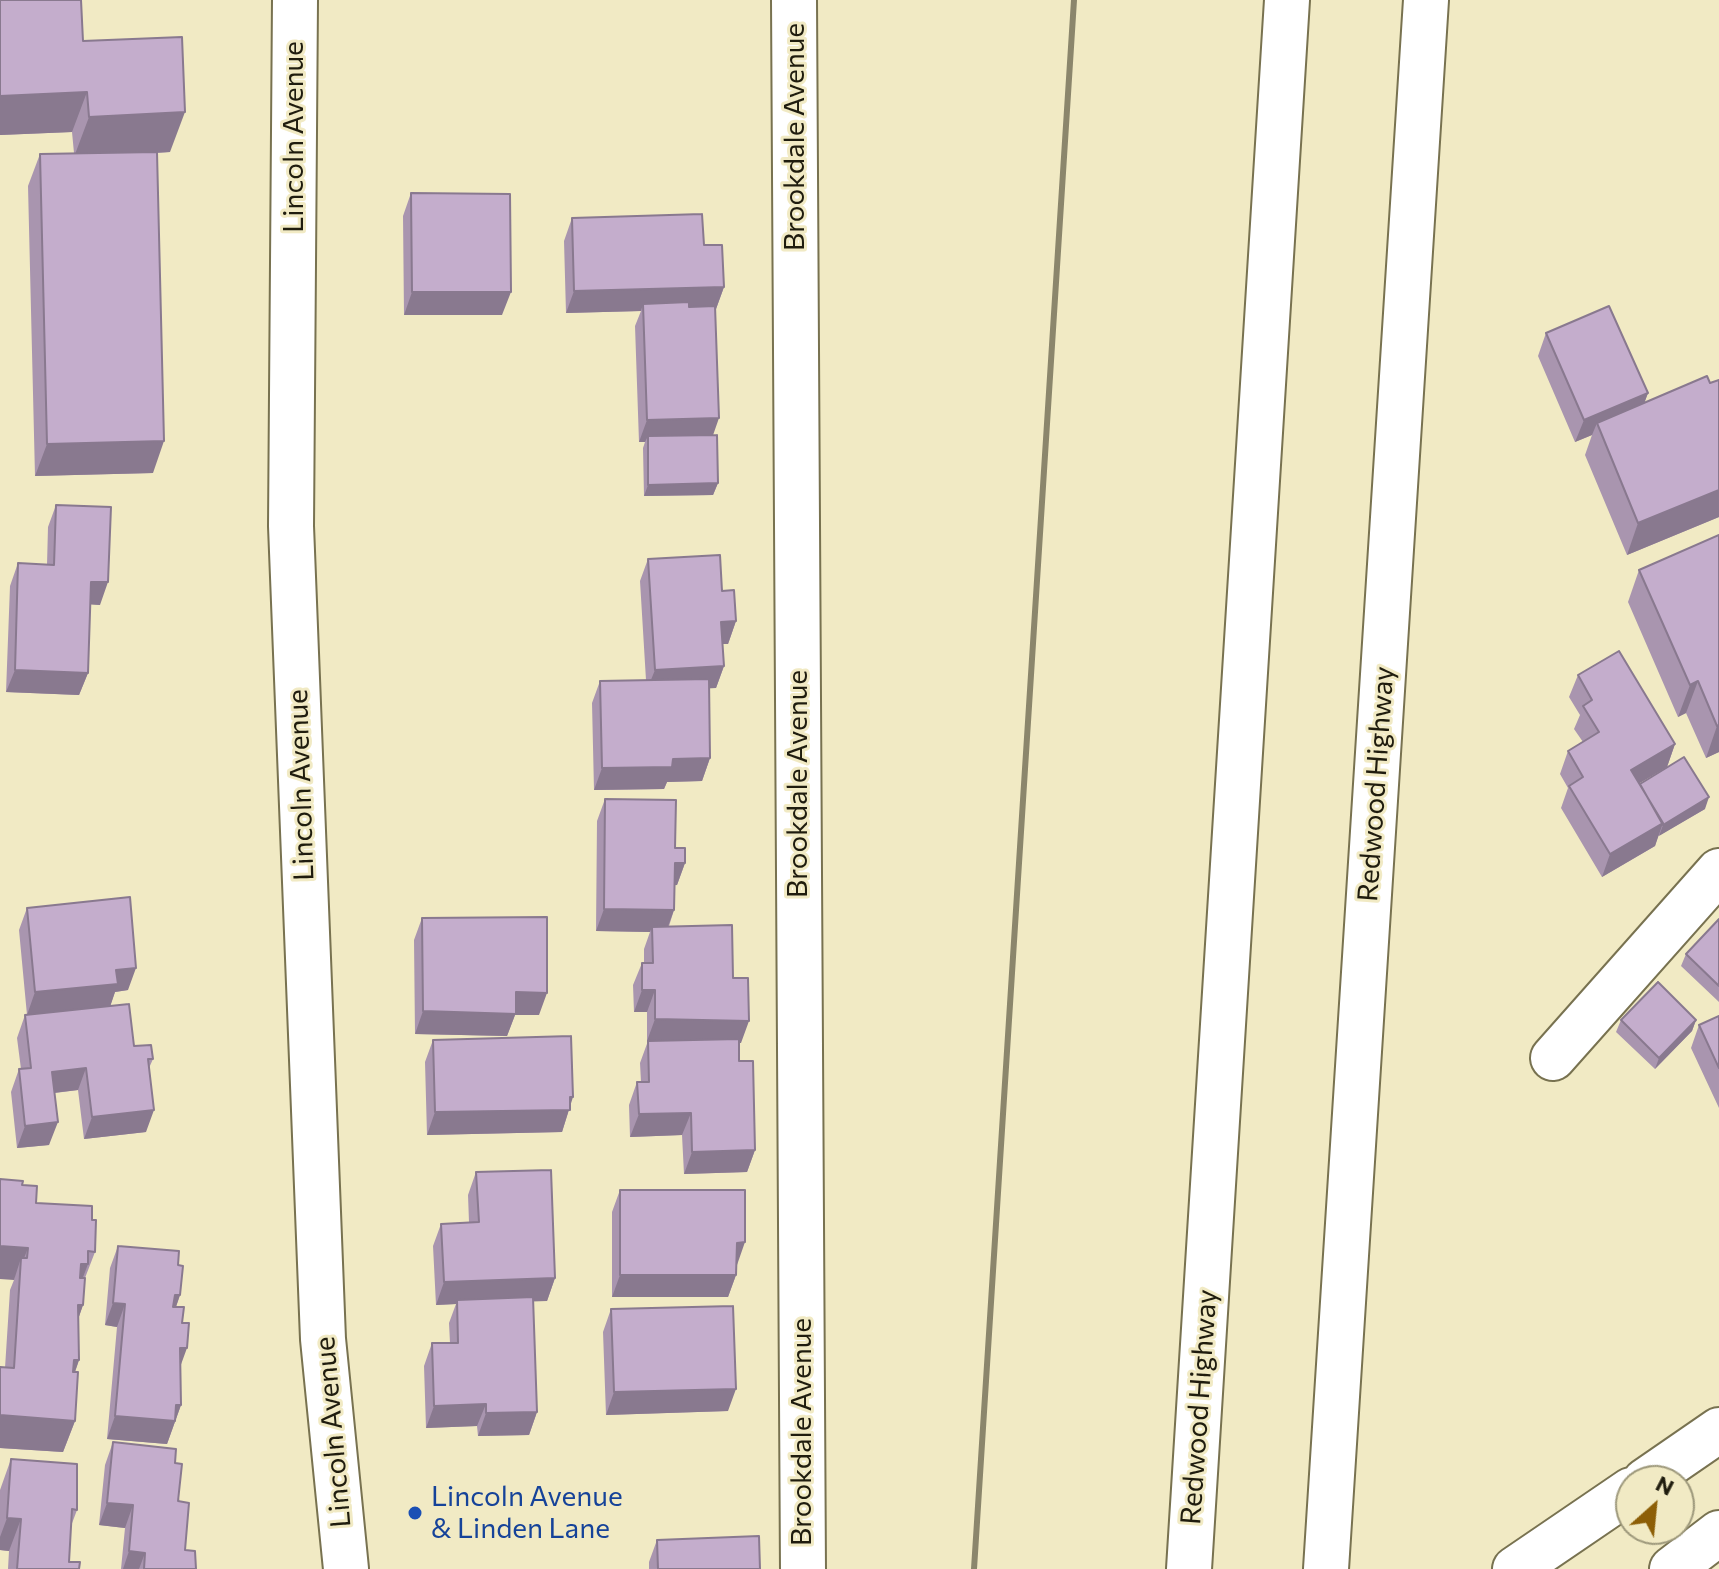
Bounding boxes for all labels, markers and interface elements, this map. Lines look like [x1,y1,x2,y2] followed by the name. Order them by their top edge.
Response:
[778,23,812,251] street label: Brookdale Avenue
[277,41,311,233] street label: Lincoln Avenue
[1351,665,1401,903] street label: Redwood Highway
[781,670,815,898] street label: Brookdale Avenue
[281,689,321,881] street label: Lincoln Avenue
[1174,1288,1224,1526] street label: Redwood Highway
[785,1318,819,1546] street label: Brookdale Avenue
[308,1335,358,1529] street label: Lincoln Avenue
[1615,1465,1695,1545] north arrow
[1652,1469,1679,1501] text: N
[431,1480,623,1546] place label: Lincoln Avenue & Linden Lane
[406,1504,424,1522] marker: Lincoln Avenue & Linden Lane

